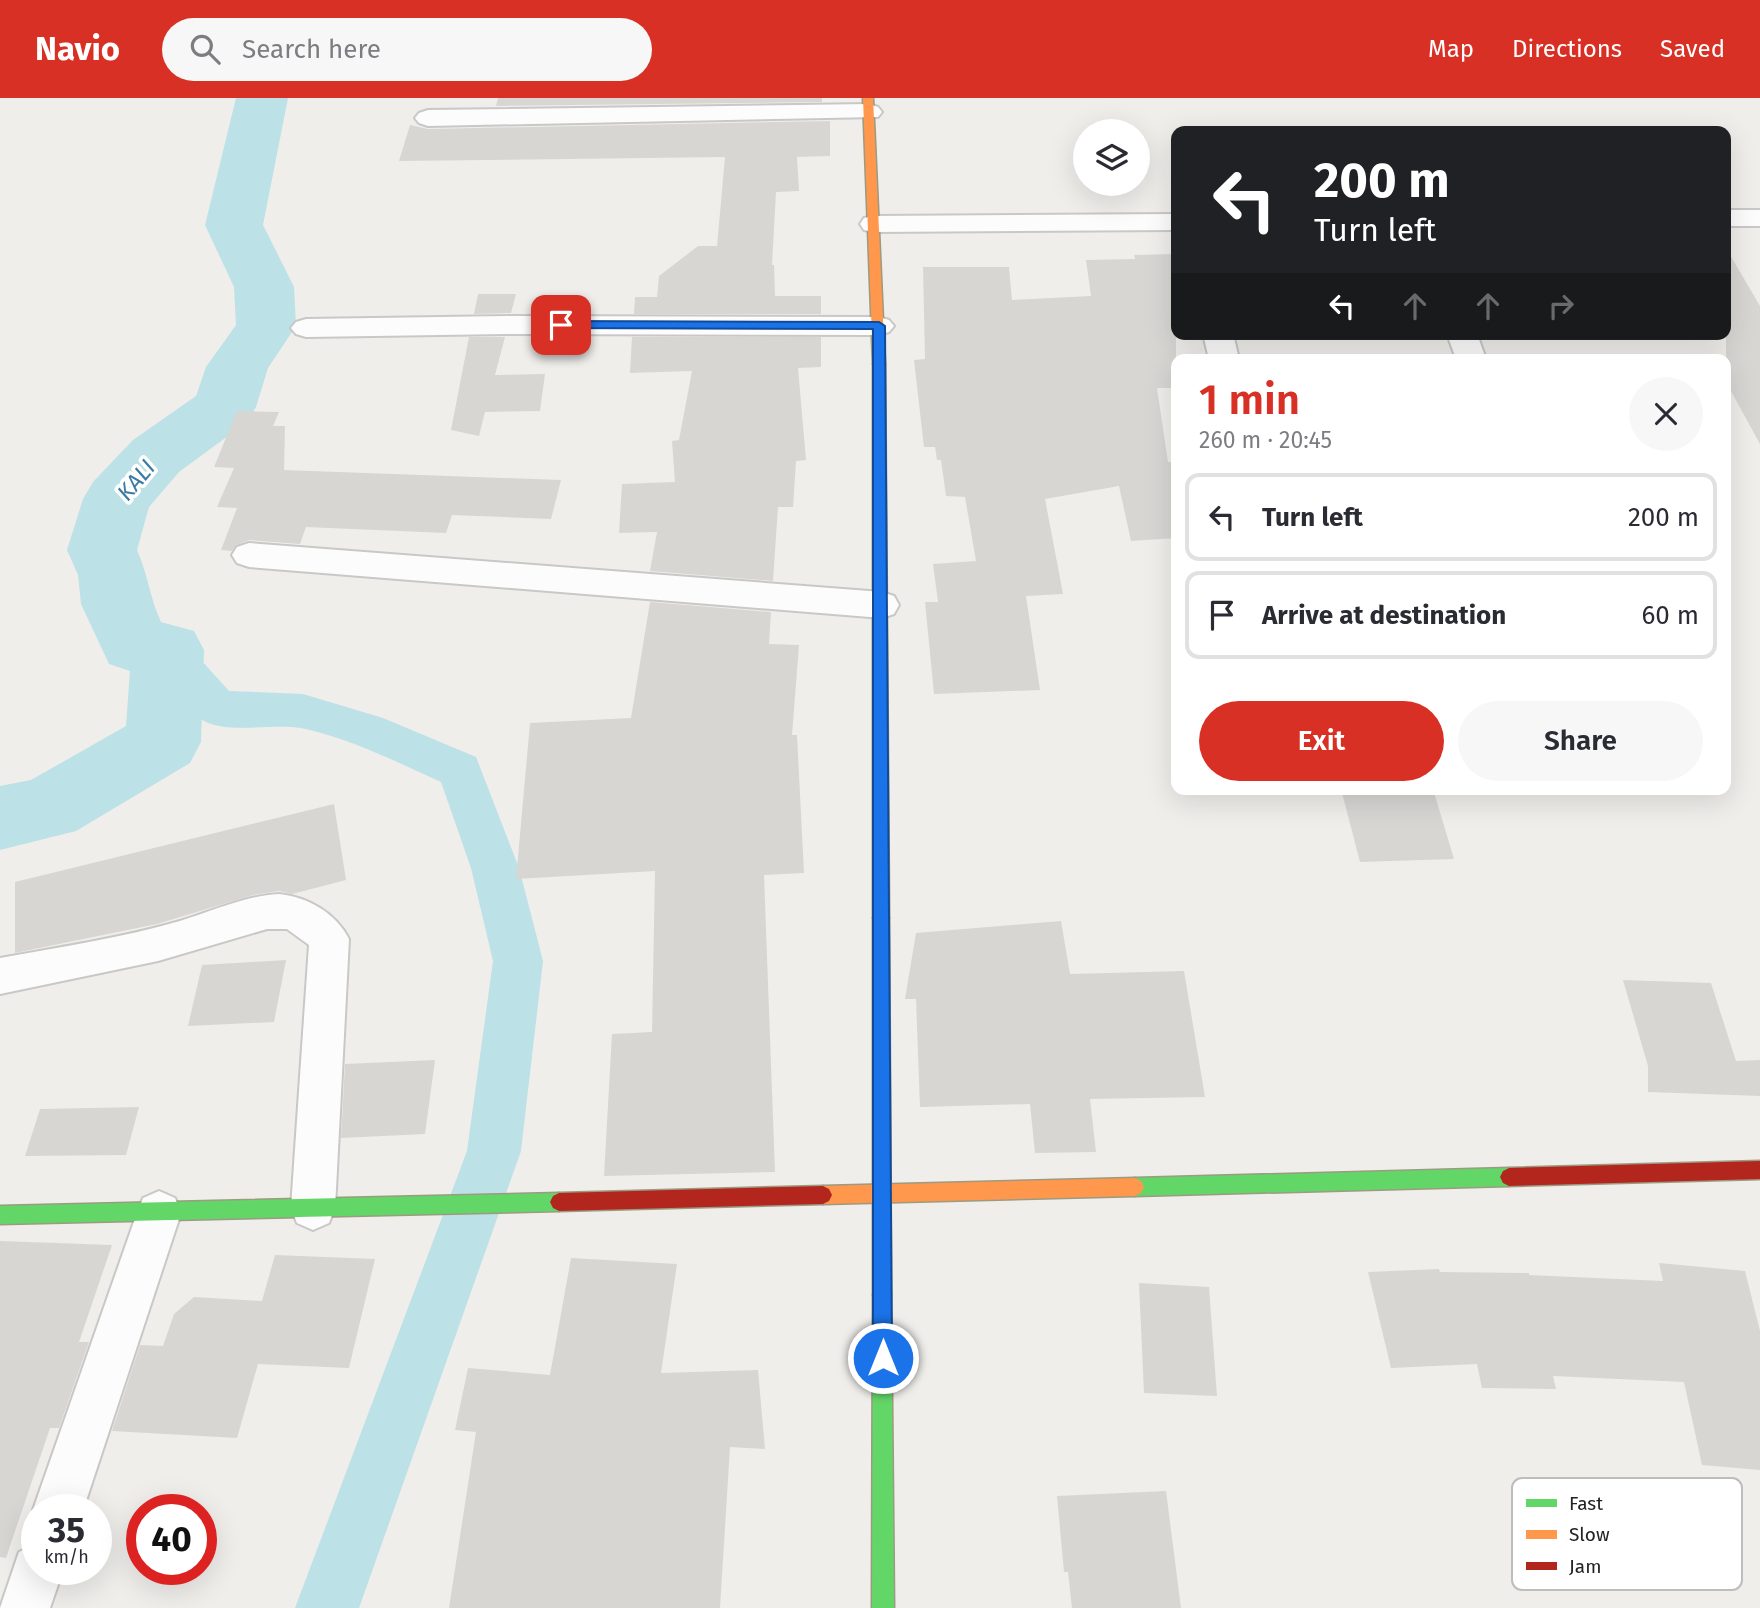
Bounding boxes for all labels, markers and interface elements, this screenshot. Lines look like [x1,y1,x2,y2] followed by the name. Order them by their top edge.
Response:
[162,18,652,81] search box
[35,29,120,69] text: Navio
[186,30,224,68] icon: search
[242,34,381,65] text: Search here
[1428,35,1474,63] text: Map
[1512,35,1622,63] text: Directions
[1660,35,1725,63] text: Saved
[1073,119,1150,196] map controls
[1073,119,1150,196] button: layers
[1314,151,1450,210] text: 200 m
[1199,154,1290,245] icon: left
[1314,211,1436,249] text: Turn left
[1323,287,1361,325] icon: left
[1396,287,1434,325] icon: ahead
[1469,287,1507,325] icon: ahead
[1542,287,1580,325] icon: right
[531,295,591,355] pin
[542,306,580,344] icon: arrive
[1199,375,1300,425] text: 1 min
[1629,377,1703,451] button: close
[1199,426,1332,454] text: 260 m · 20:45
[111,454,161,506] water label: KALI
[1203,498,1241,536] icon: left
[1262,502,1363,533] text: Turn left
[1628,502,1699,533] text: 200 m
[1203,596,1241,634] icon: arrive
[1262,600,1506,631] text: Arrive at destination
[1641,600,1699,631] text: 60 m
[1199,701,1444,781] button: Exit
[1458,701,1703,781] button: Share
[846,1321,920,1395] position arrow
[1512,1478,1742,1590] legend
[1569,1492,1603,1515] text: Fast
[126,1494,217,1585] speed limit sign: 40
[48,1509,85,1551] text: 35
[1569,1523,1610,1546] text: Slow
[44,1546,89,1568] text: km/h
[1569,1555,1601,1578] text: Jam

